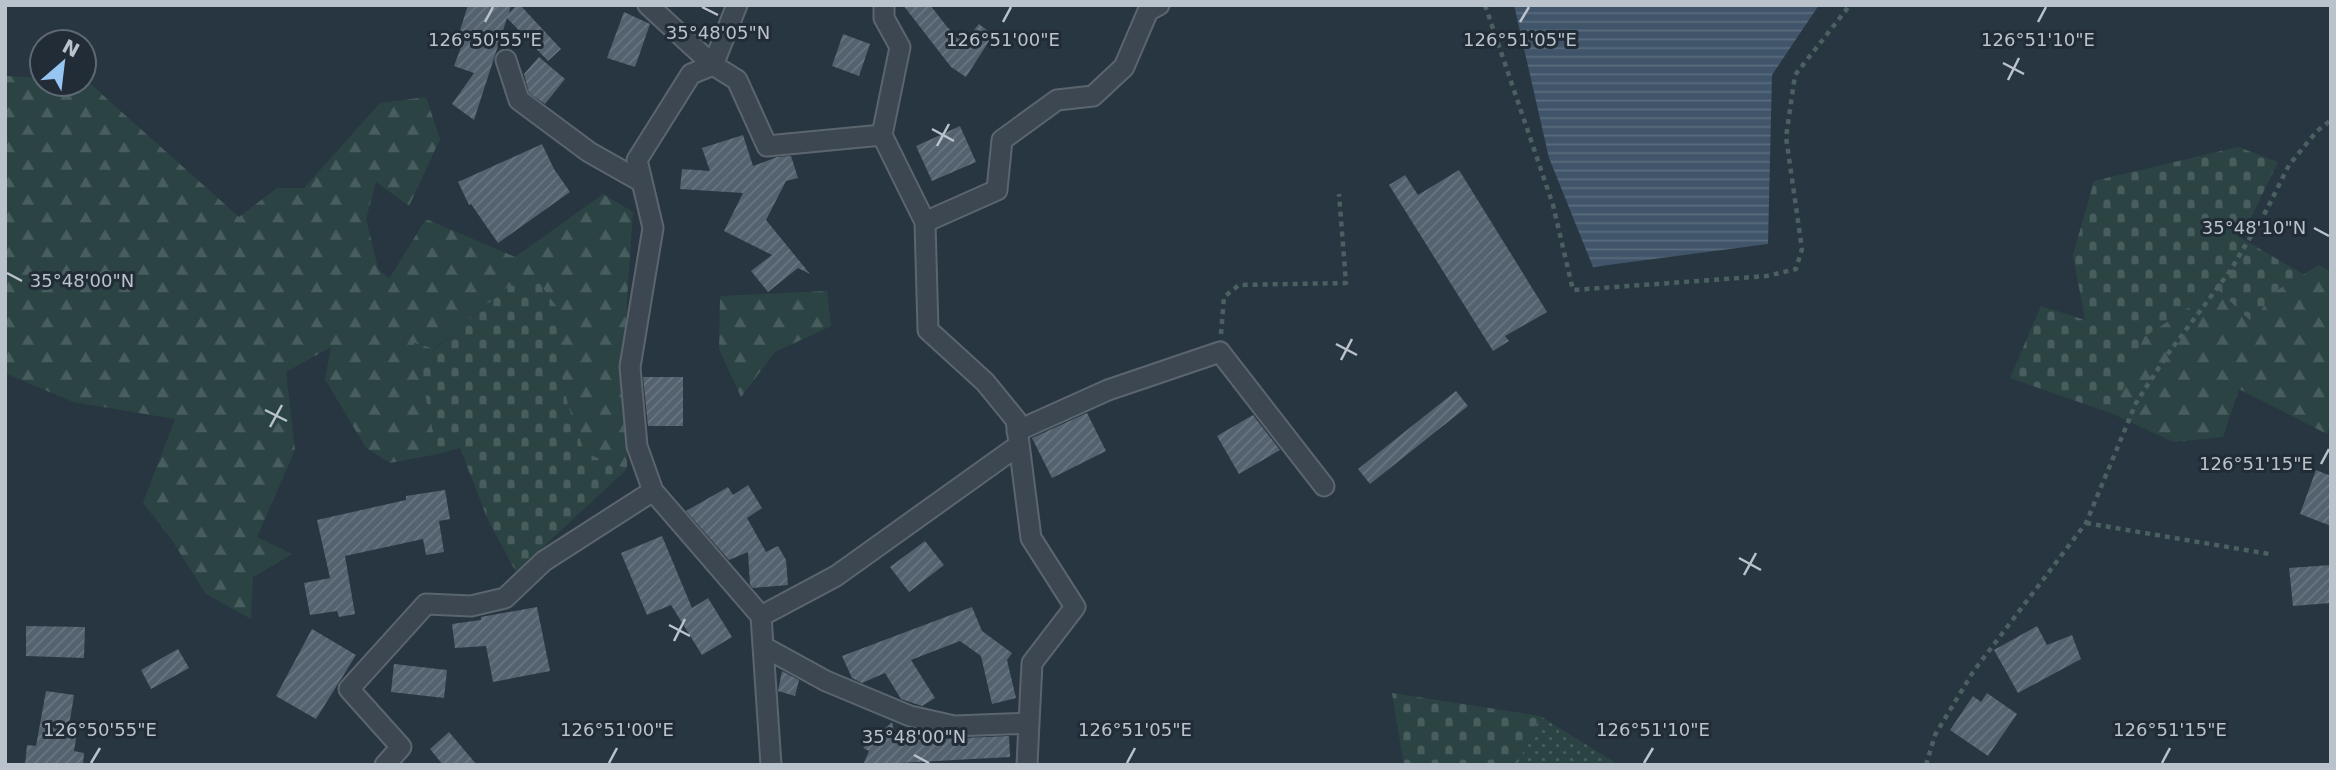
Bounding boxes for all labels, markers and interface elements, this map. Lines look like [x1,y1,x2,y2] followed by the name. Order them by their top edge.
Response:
[666,22,770,43] text: 35°48'05"N
[28,28,98,98] north arrow
[428,29,542,50] text: 126°50'55"E
[946,29,1060,50] text: 126°51'00"E
[1463,29,1577,50] text: 126°51'05"E
[1981,29,2095,50] text: 126°51'10"E
[59,35,83,61] text: N
[2202,217,2306,238] text: 35°48'10"N
[30,270,134,291] text: 35°48'00"N
[2199,453,2313,474] text: 126°51'15"E
[43,719,157,740] text: 126°50'55"E
[560,719,674,740] text: 126°51'00"E
[1078,719,1192,740] text: 126°51'05"E
[1596,719,1710,740] text: 126°51'10"E
[2113,719,2227,740] text: 126°51'15"E
[862,726,966,747] text: 35°48'00"N

